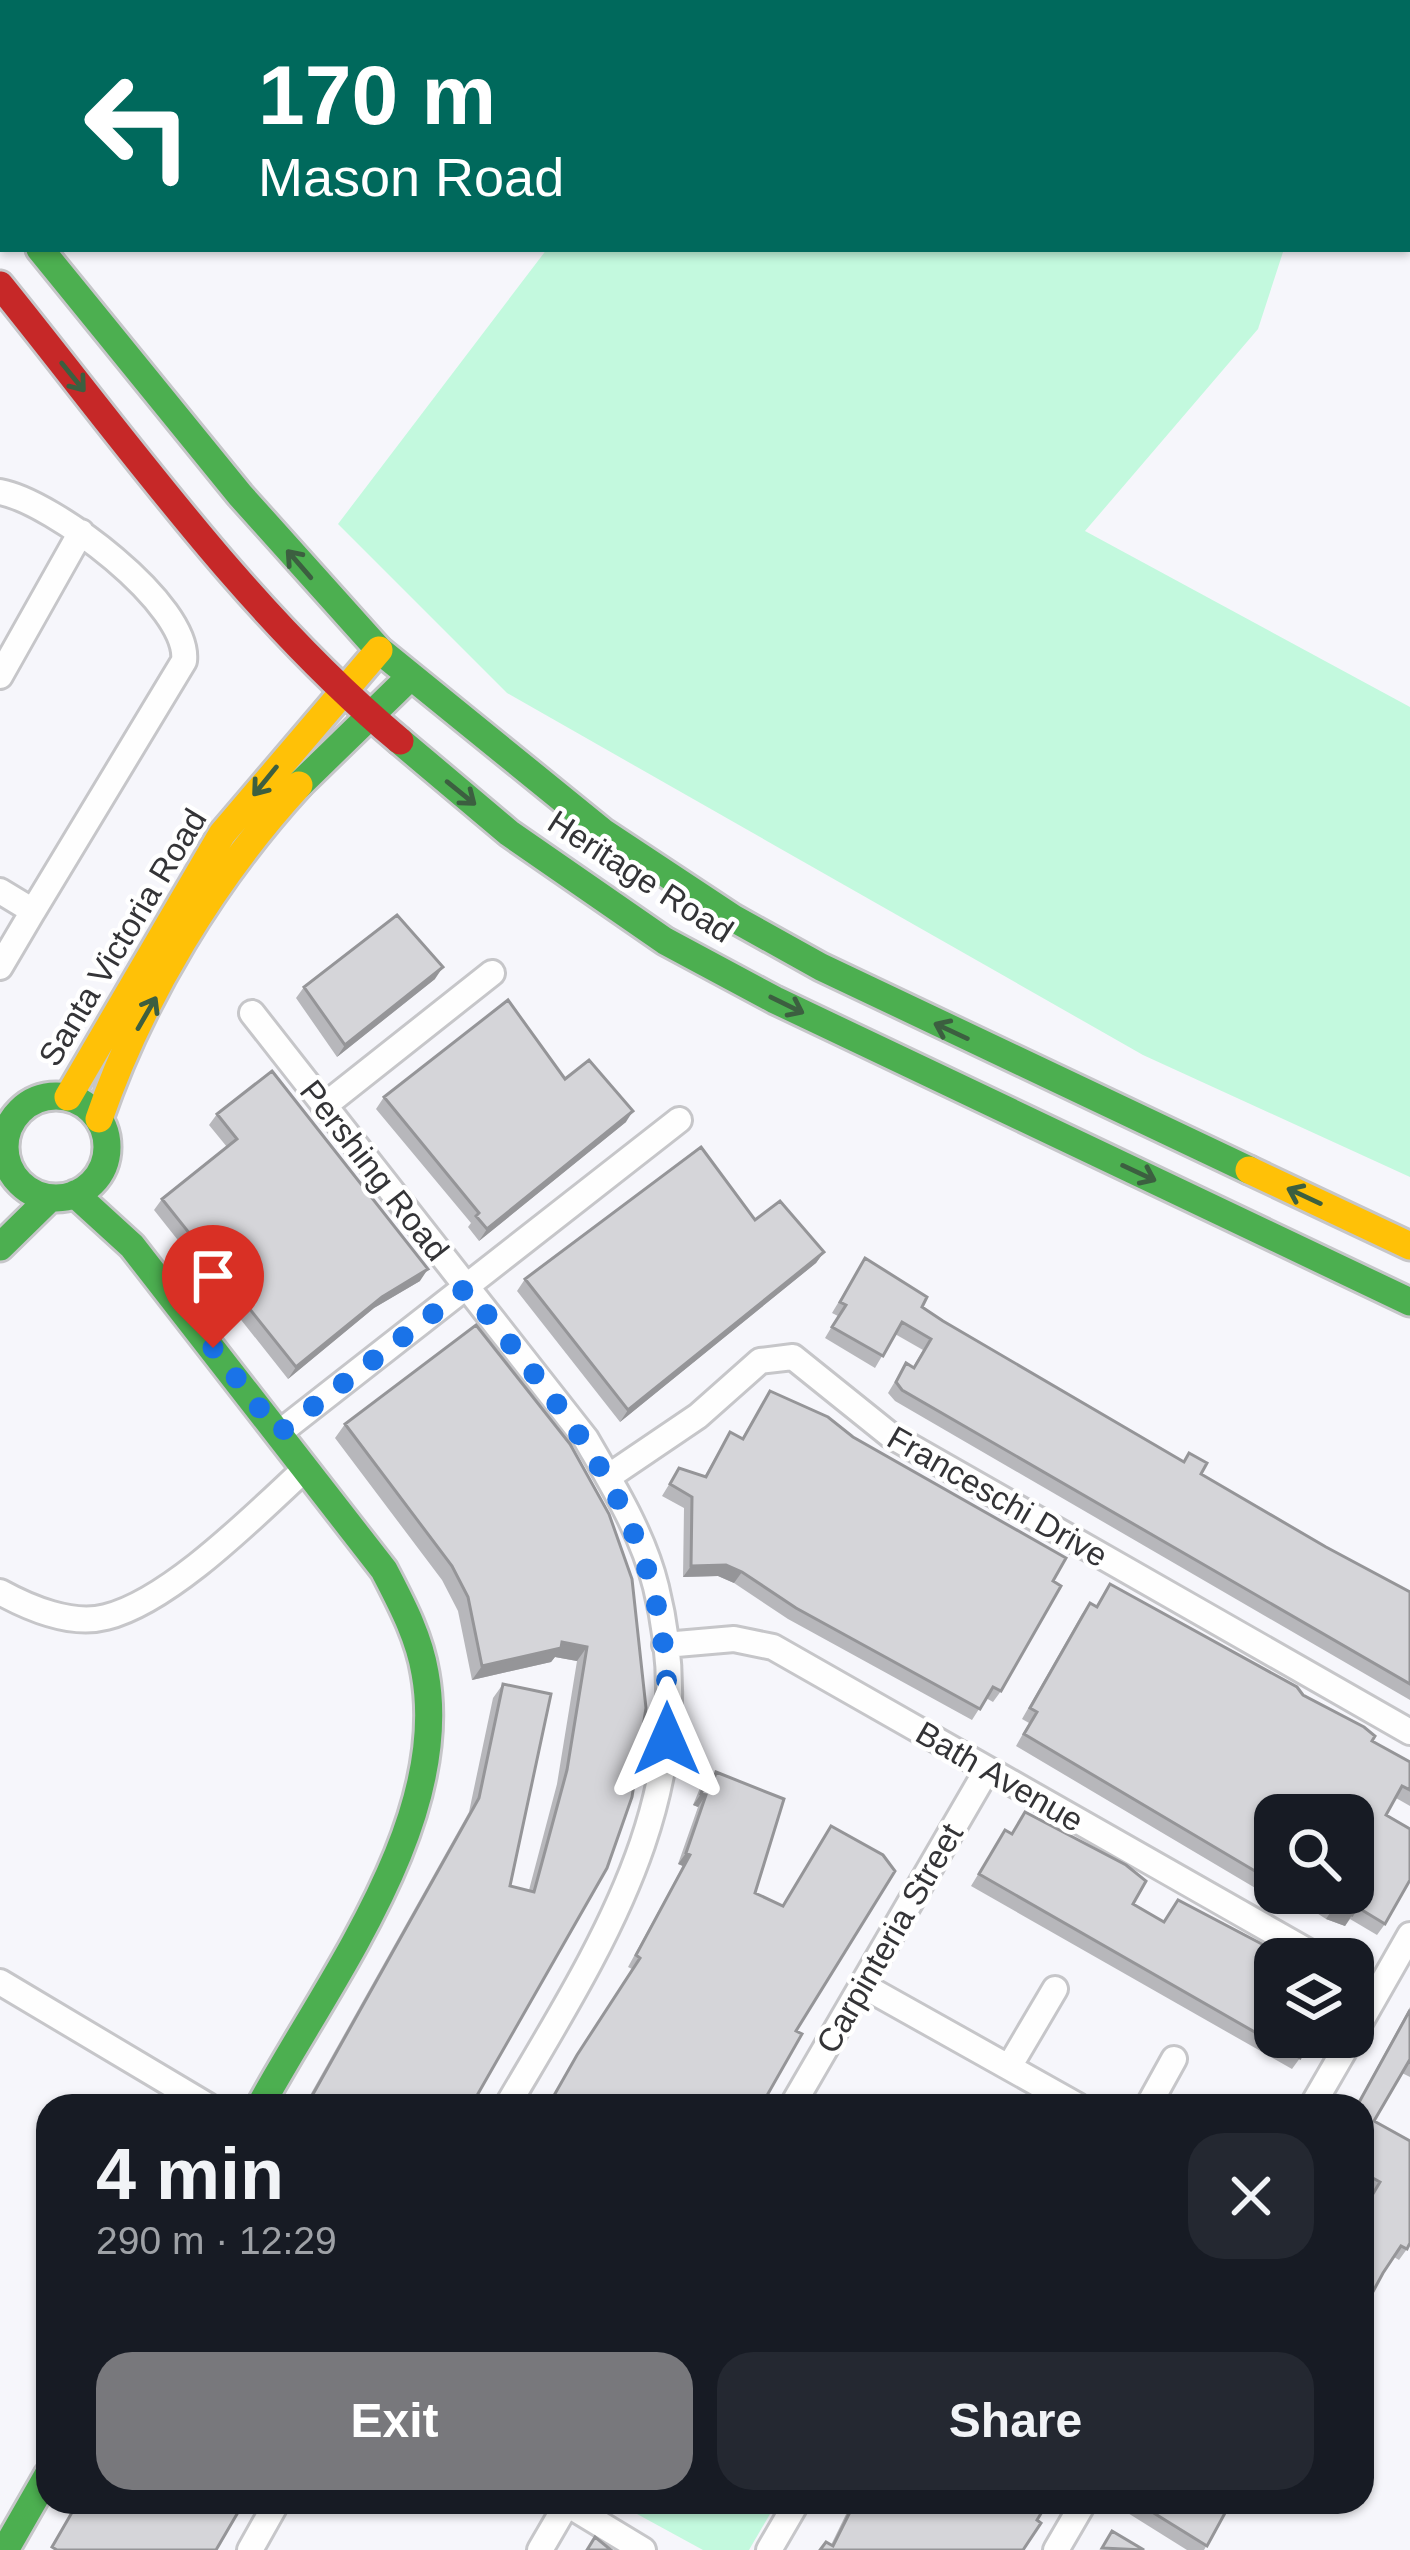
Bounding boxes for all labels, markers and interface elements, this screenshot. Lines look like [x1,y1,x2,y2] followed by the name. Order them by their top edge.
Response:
[60,48,216,204] icon: left
[258,48,496,142] text: 170 m
[258,147,564,207] text: Mason Road
[60,360,86,392] one-way arrow
[286,549,314,580] one-way arrow
[251,765,279,796] one-way arrow
[445,779,476,806] one-way arrow
[31,802,214,1072] street label: Santa Victoria Road
[541,803,740,950] street label: Heritage Road
[769,995,804,1018] one-way arrow
[135,997,159,1032] one-way arrow
[934,1019,970,1041] one-way arrow
[293,1073,456,1268] street label: Pershing Road
[1120,1164,1156,1186] one-way arrow
[1287,1184,1323,1206] one-way arrow
[162,1225,264,1348] pin
[180,1243,246,1309] icon: arrive
[881,1419,1114,1574] street label: Franceschi Drive
[604,1676,730,1802] position arrow
[910,1714,1090,1839] street label: Bath Avenue
[1254,1794,1374,2058] map controls
[1254,1794,1374,1914] button: search
[809,1817,970,2059] street label: Carpinteria Street
[1254,1938,1374,2058] button: layers
[1188,2133,1314,2259] button: close
[96,2134,284,2214] text: 4 min
[96,2219,337,2262] text: 290 m · 12:29
[96,2352,693,2490] button: Exit
[717,2352,1314,2490] button: Share

